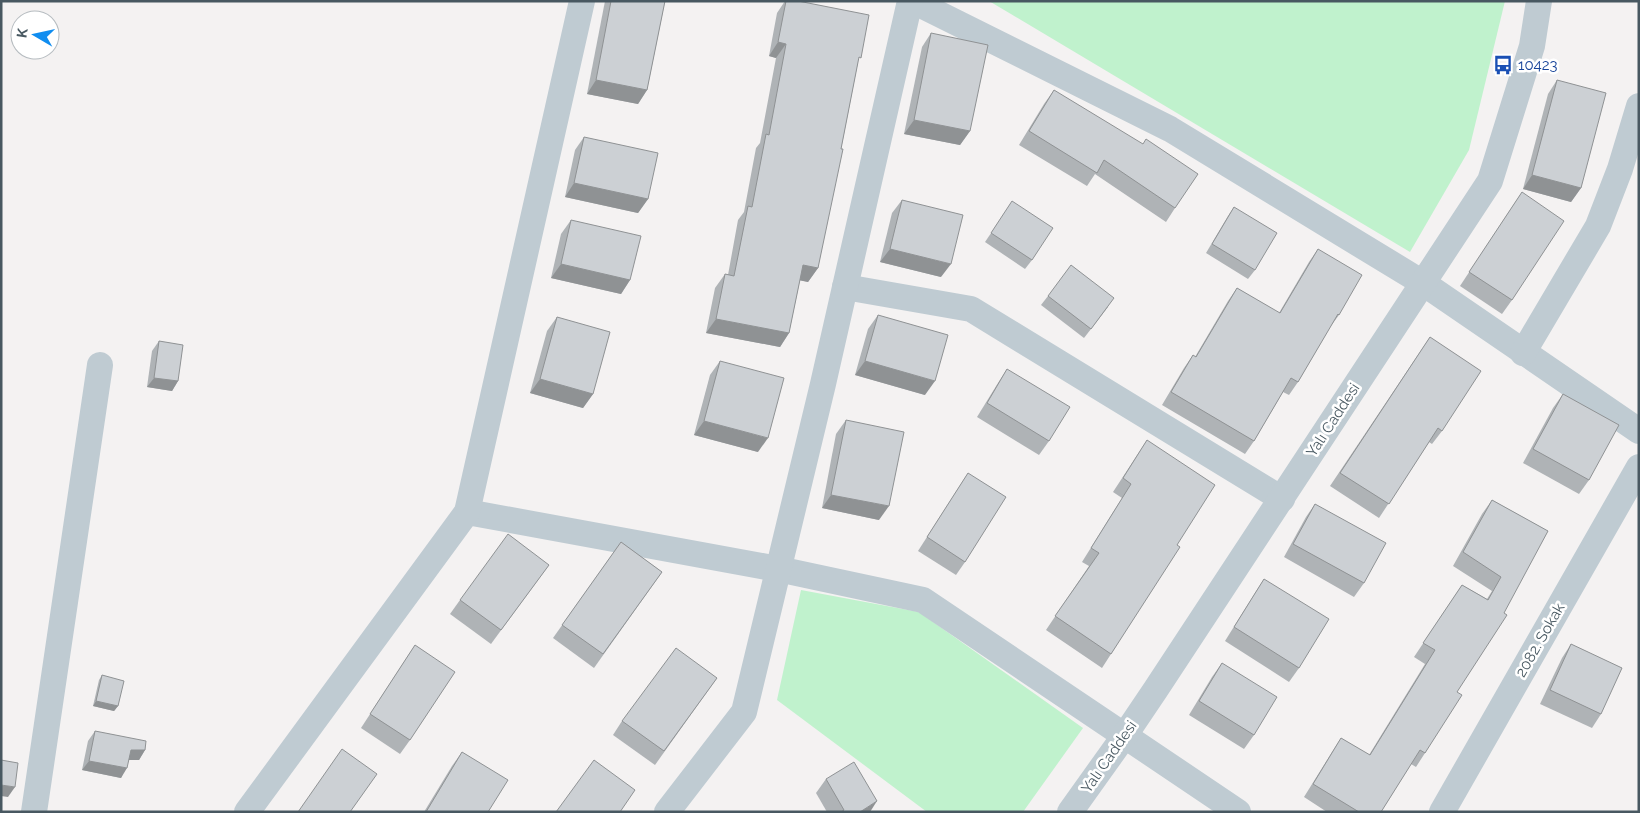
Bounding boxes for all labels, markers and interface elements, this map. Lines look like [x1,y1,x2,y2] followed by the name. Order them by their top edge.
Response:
[10,10,60,60] north arrow
[14,26,31,39] text: K
[1492,54,1514,76] bus stop icon: 10423
[1518,56,1558,74] place label: 10423
[1303,380,1363,460] street label: Yalı Caddesi
[1512,600,1568,680] street label: 2082. Sokak
[1077,717,1141,797] street label: Yalı Caddesi

